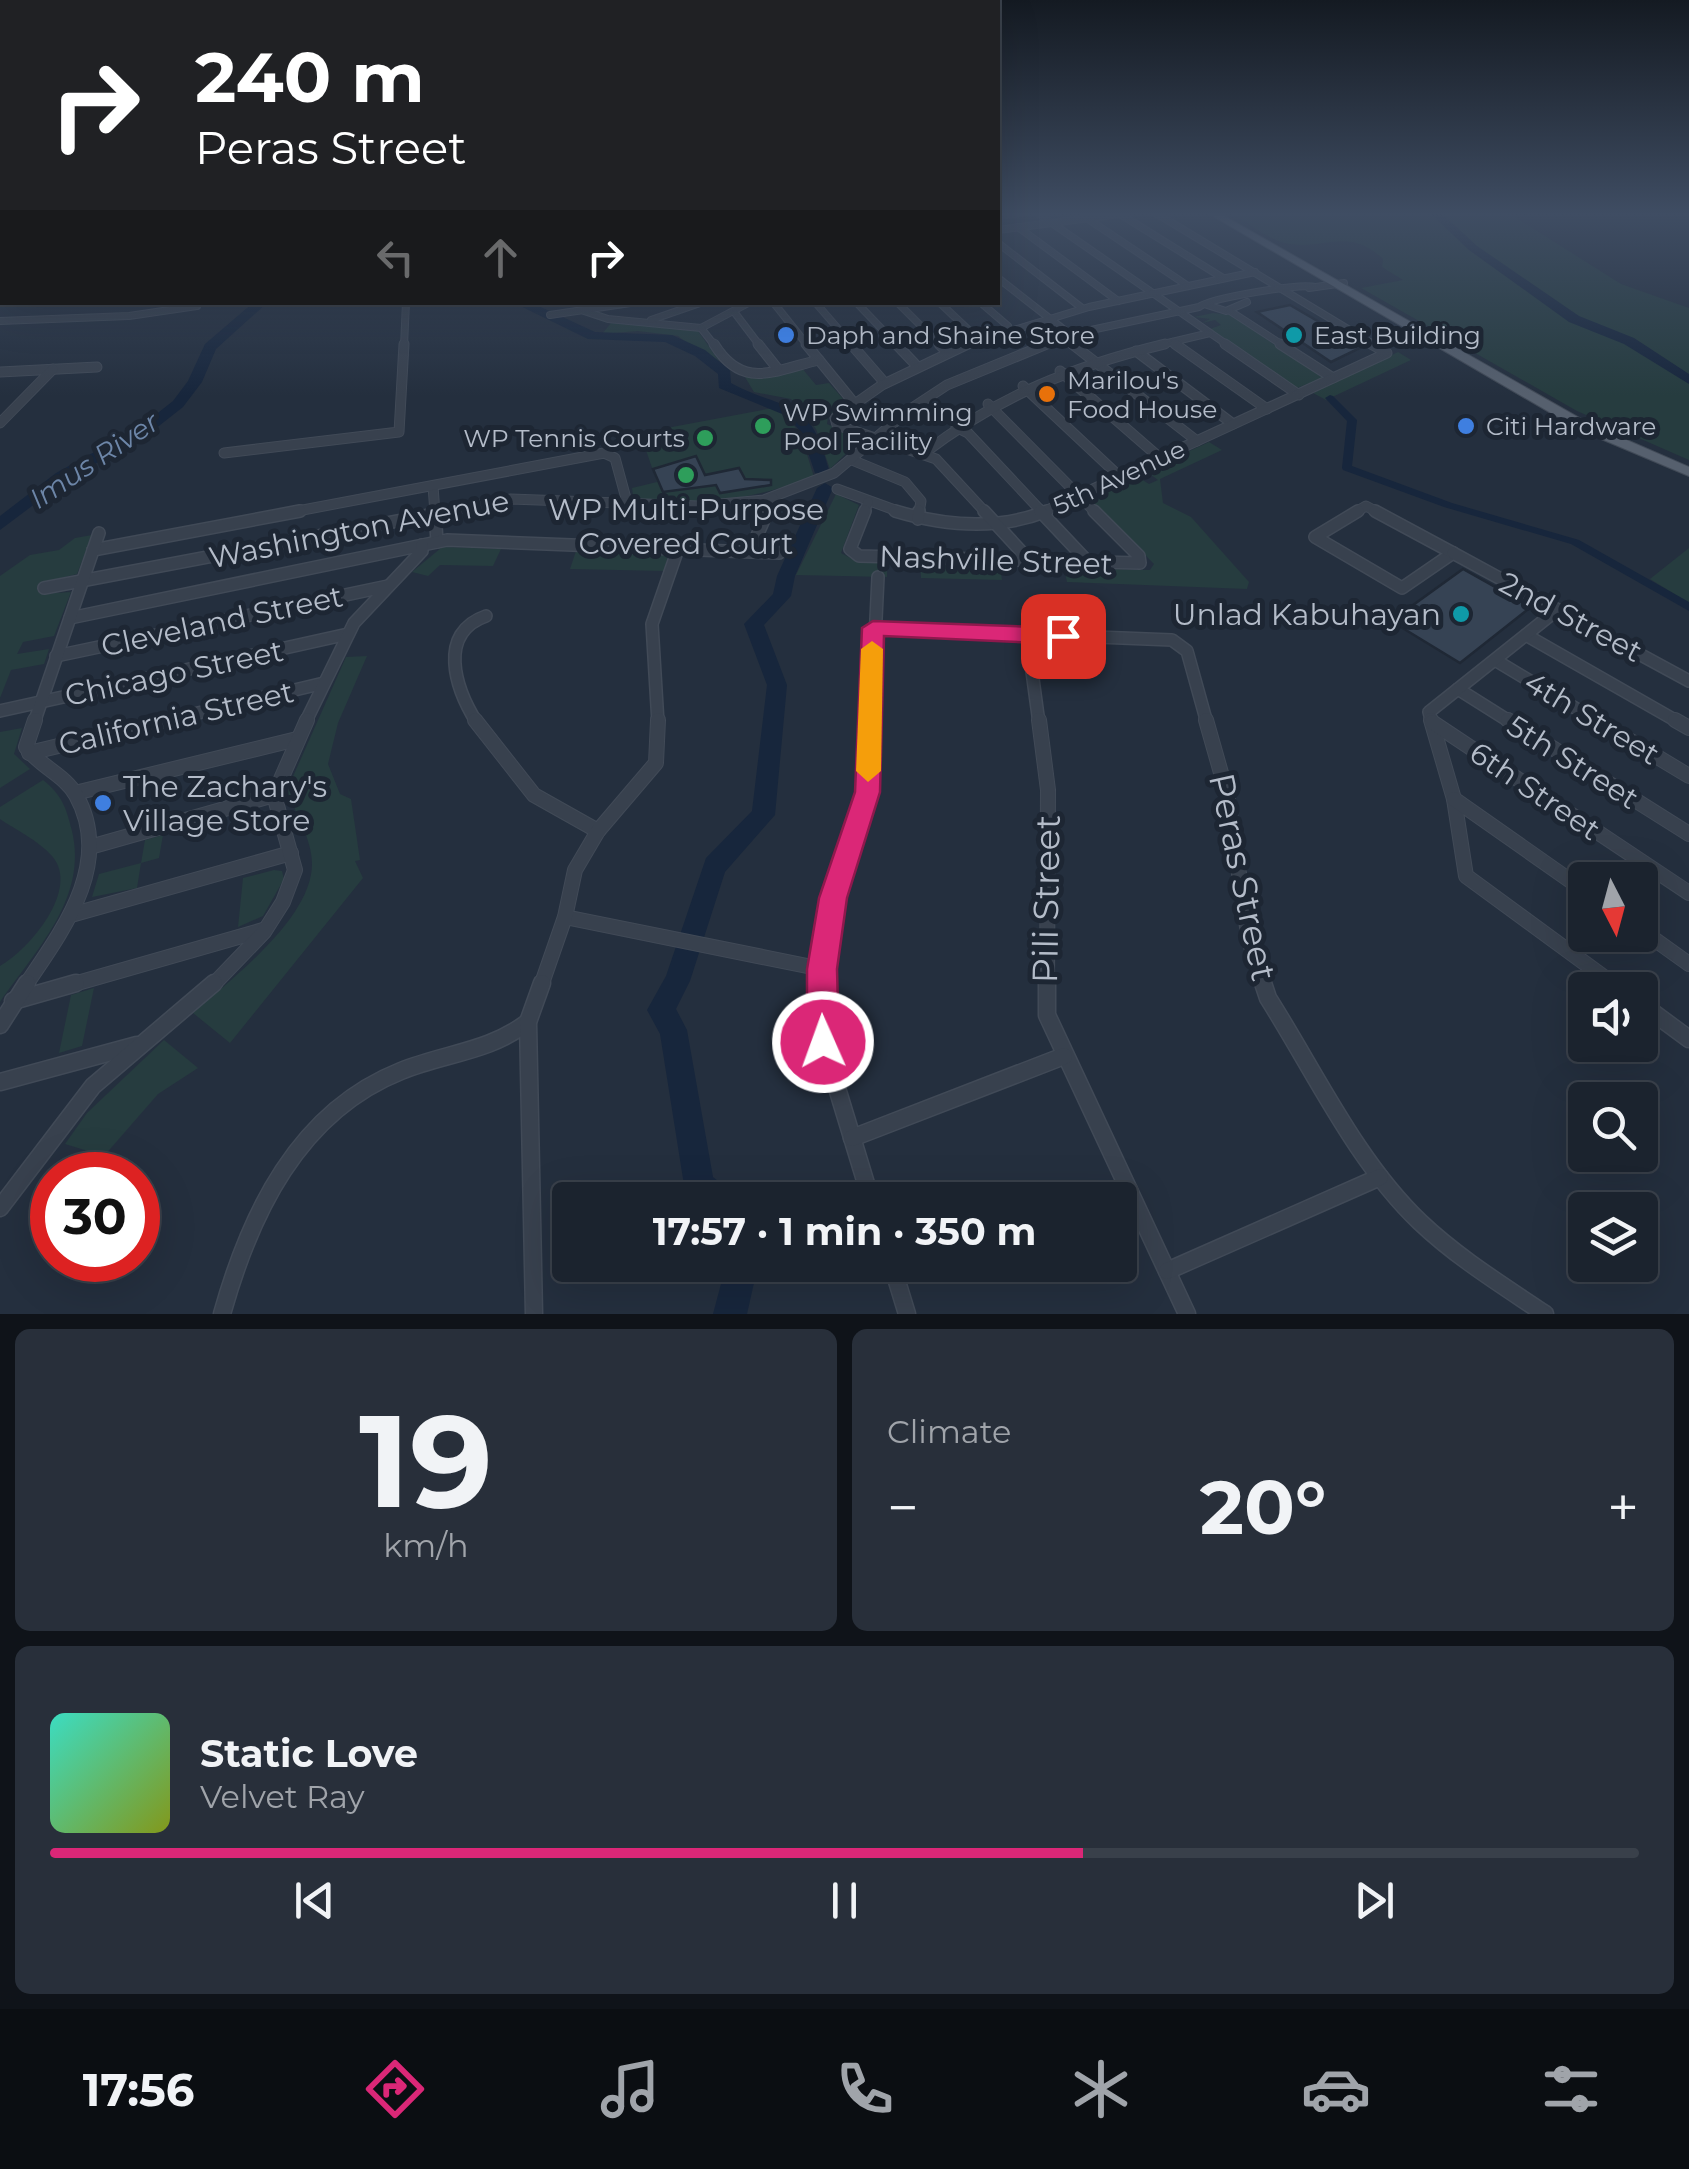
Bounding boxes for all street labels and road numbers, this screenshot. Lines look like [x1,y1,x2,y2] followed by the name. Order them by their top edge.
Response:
[1048,433,1190,521] street label: 5th Avenue
[206,482,512,576] street label: Washington Avenue
[878,537,1114,583] street label: Nashville Street
[1493,564,1649,670] street label: 2nd Street
[98,577,346,665] street label: Cleveland Street
[62,632,286,714] street label: Chicago Street
[1518,663,1666,773] street label: 4th Street
[55,673,297,763] street label: California Street
[1500,707,1646,817] street label: 5th Street
[1463,734,1607,848] street label: 6th Street
[1200,769,1286,985] street label: Peras Street
[1023,814,1069,984] street label: Pili Street

